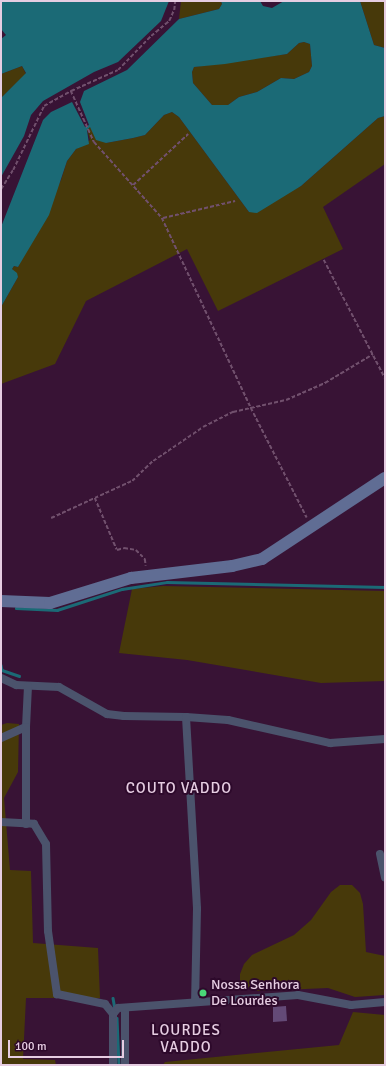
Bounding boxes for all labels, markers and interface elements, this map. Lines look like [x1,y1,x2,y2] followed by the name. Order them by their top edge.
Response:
[126,780,232,798] district label: COUTO VADDO
[211,977,300,1010] place label: Nossa Senhora De Lourdes
[198,988,208,998] marker: Nossa Senhora De Lourdes
[151,1021,221,1056] district label: LOURDES VADDO
[10,1032,126,1058] scale bar
[15,1039,47,1054] text: 100 m

